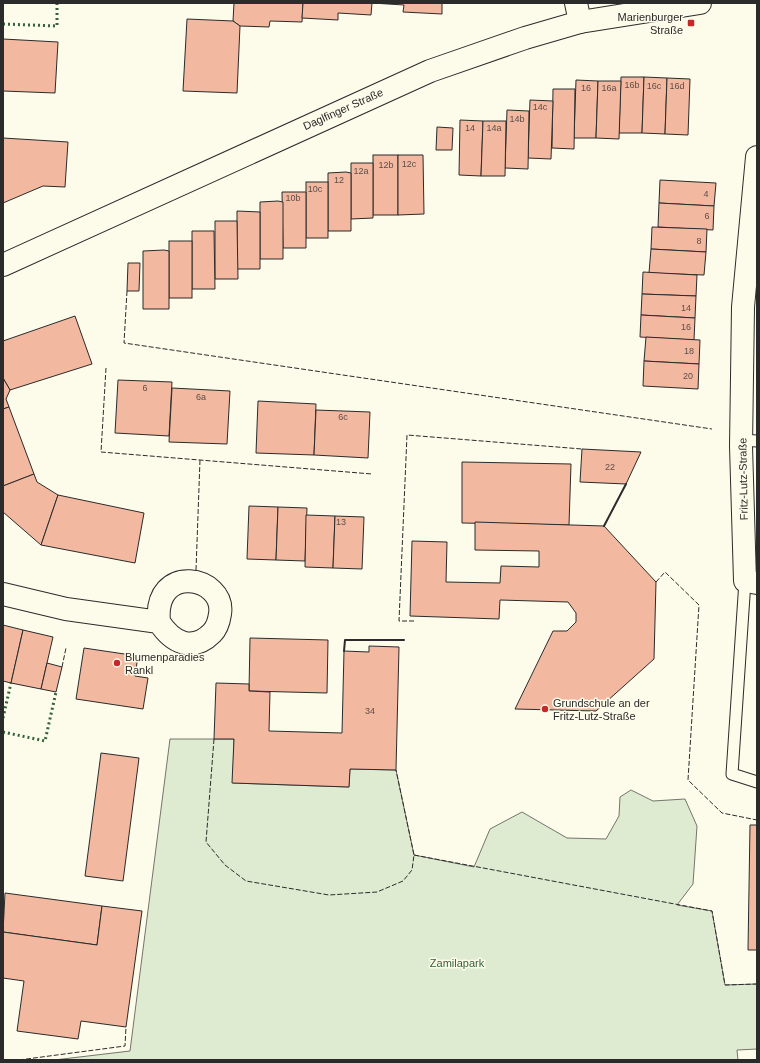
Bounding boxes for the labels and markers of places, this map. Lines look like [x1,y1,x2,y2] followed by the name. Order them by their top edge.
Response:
[618,11,683,36] place label: Marienburger Straße
[686,18,696,28] marker: Marienburger Straße
[125,651,205,676] place label: Blumenparadies Rankl
[112,658,122,668] marker: Blumenparadies Rankl
[553,697,650,722] place label: Grundschule an der Fritz-Lutz-Straße
[540,704,550,714] marker: Grundschule an der Fritz-Lutz-Straße

